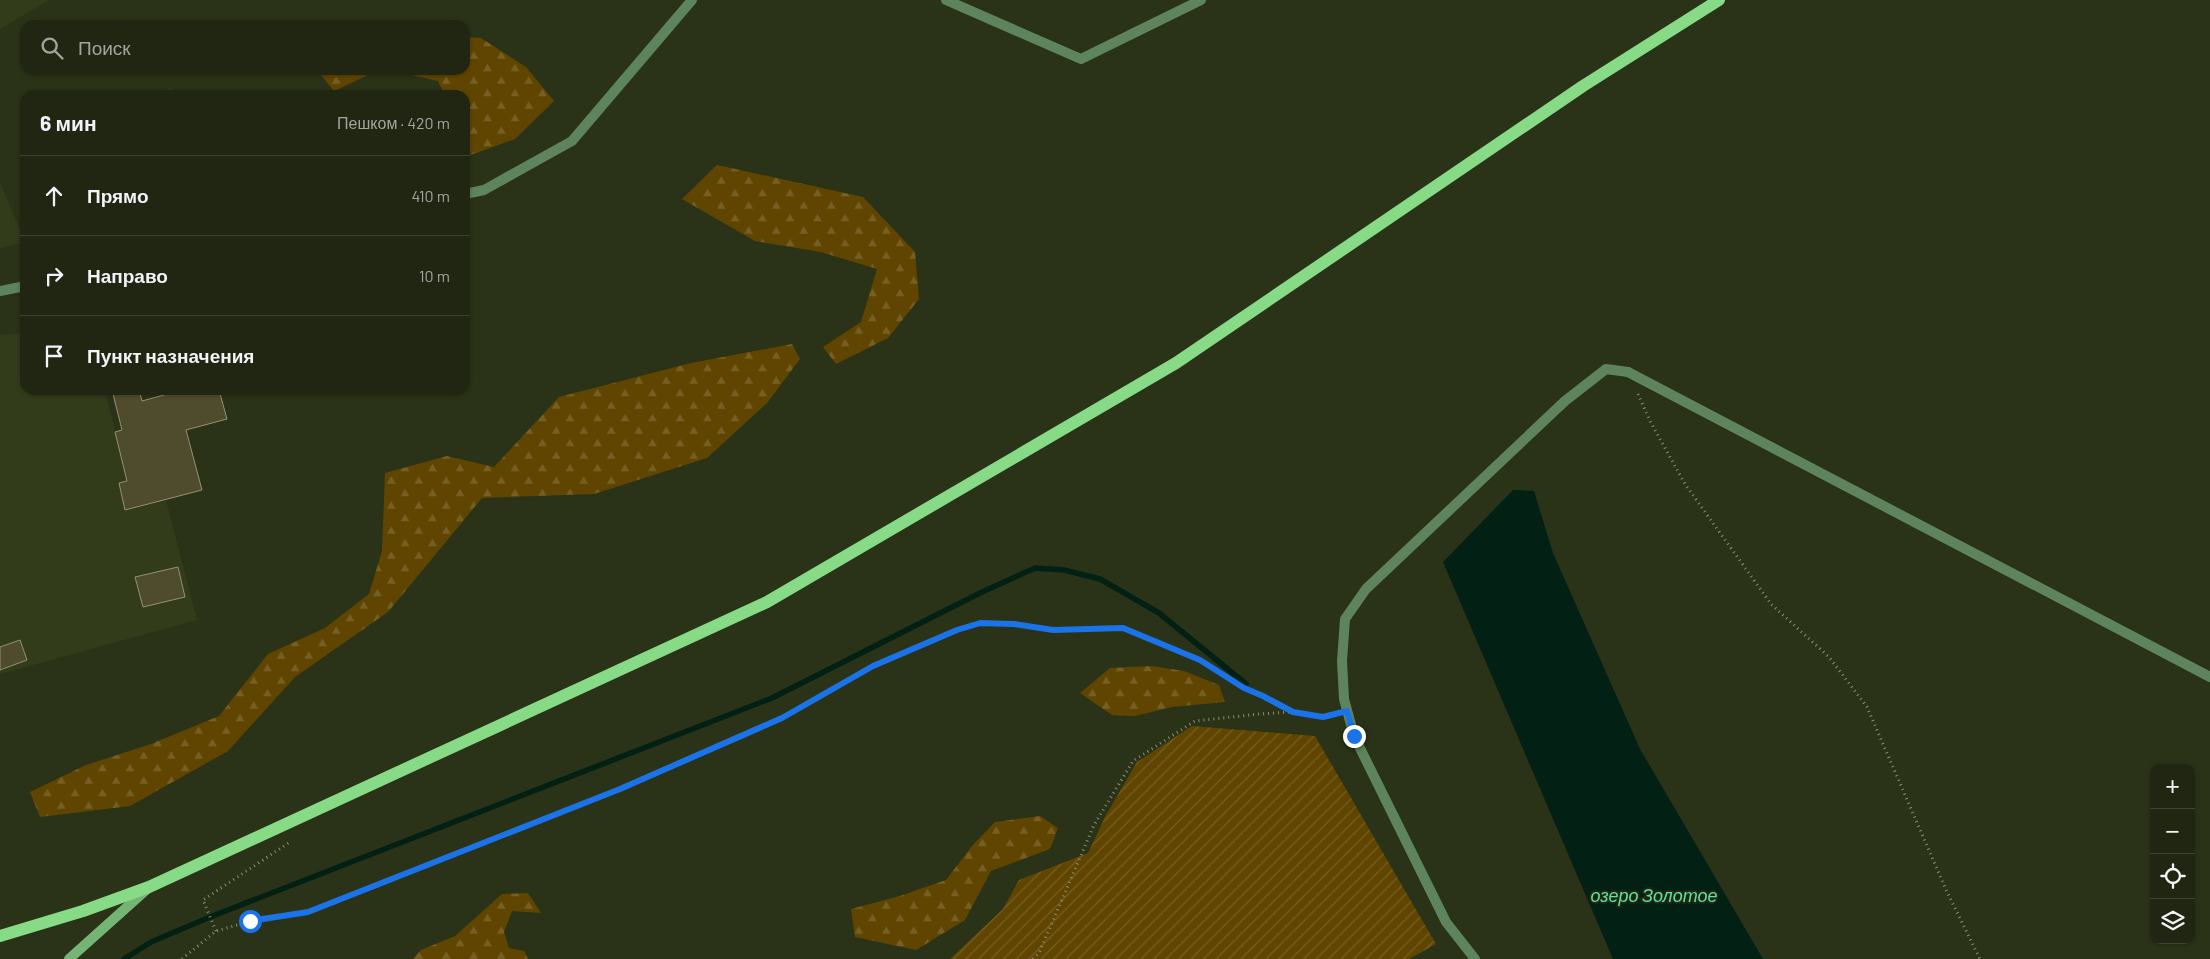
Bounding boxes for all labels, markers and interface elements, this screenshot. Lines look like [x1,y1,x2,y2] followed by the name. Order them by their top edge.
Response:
[20,20,470,75] search box
[38,34,66,62] icon: search
[78,36,131,59] text: Поиск
[40,110,97,135] text: 6 мин
[337,113,450,132] text: Пешком · 420 m
[40,182,68,210] icon: ahead
[87,184,149,207] text: Прямо
[412,186,450,205] text: 410 m
[40,262,68,290] icon: right
[87,264,168,287] text: Направо
[419,266,450,285] text: 10 m
[40,342,68,370] icon: arrive
[87,344,254,367] text: Пункт назначения
[1343,725,1366,748] route end
[2150,764,2195,944] map controls
[2150,764,2195,809] button: +
[2150,809,2195,854] button: −
[2150,854,2195,899] button: locate
[1590,884,1718,906] water label: озеро Золотое
[2150,899,2195,944] button: layers
[239,910,262,933] route start

